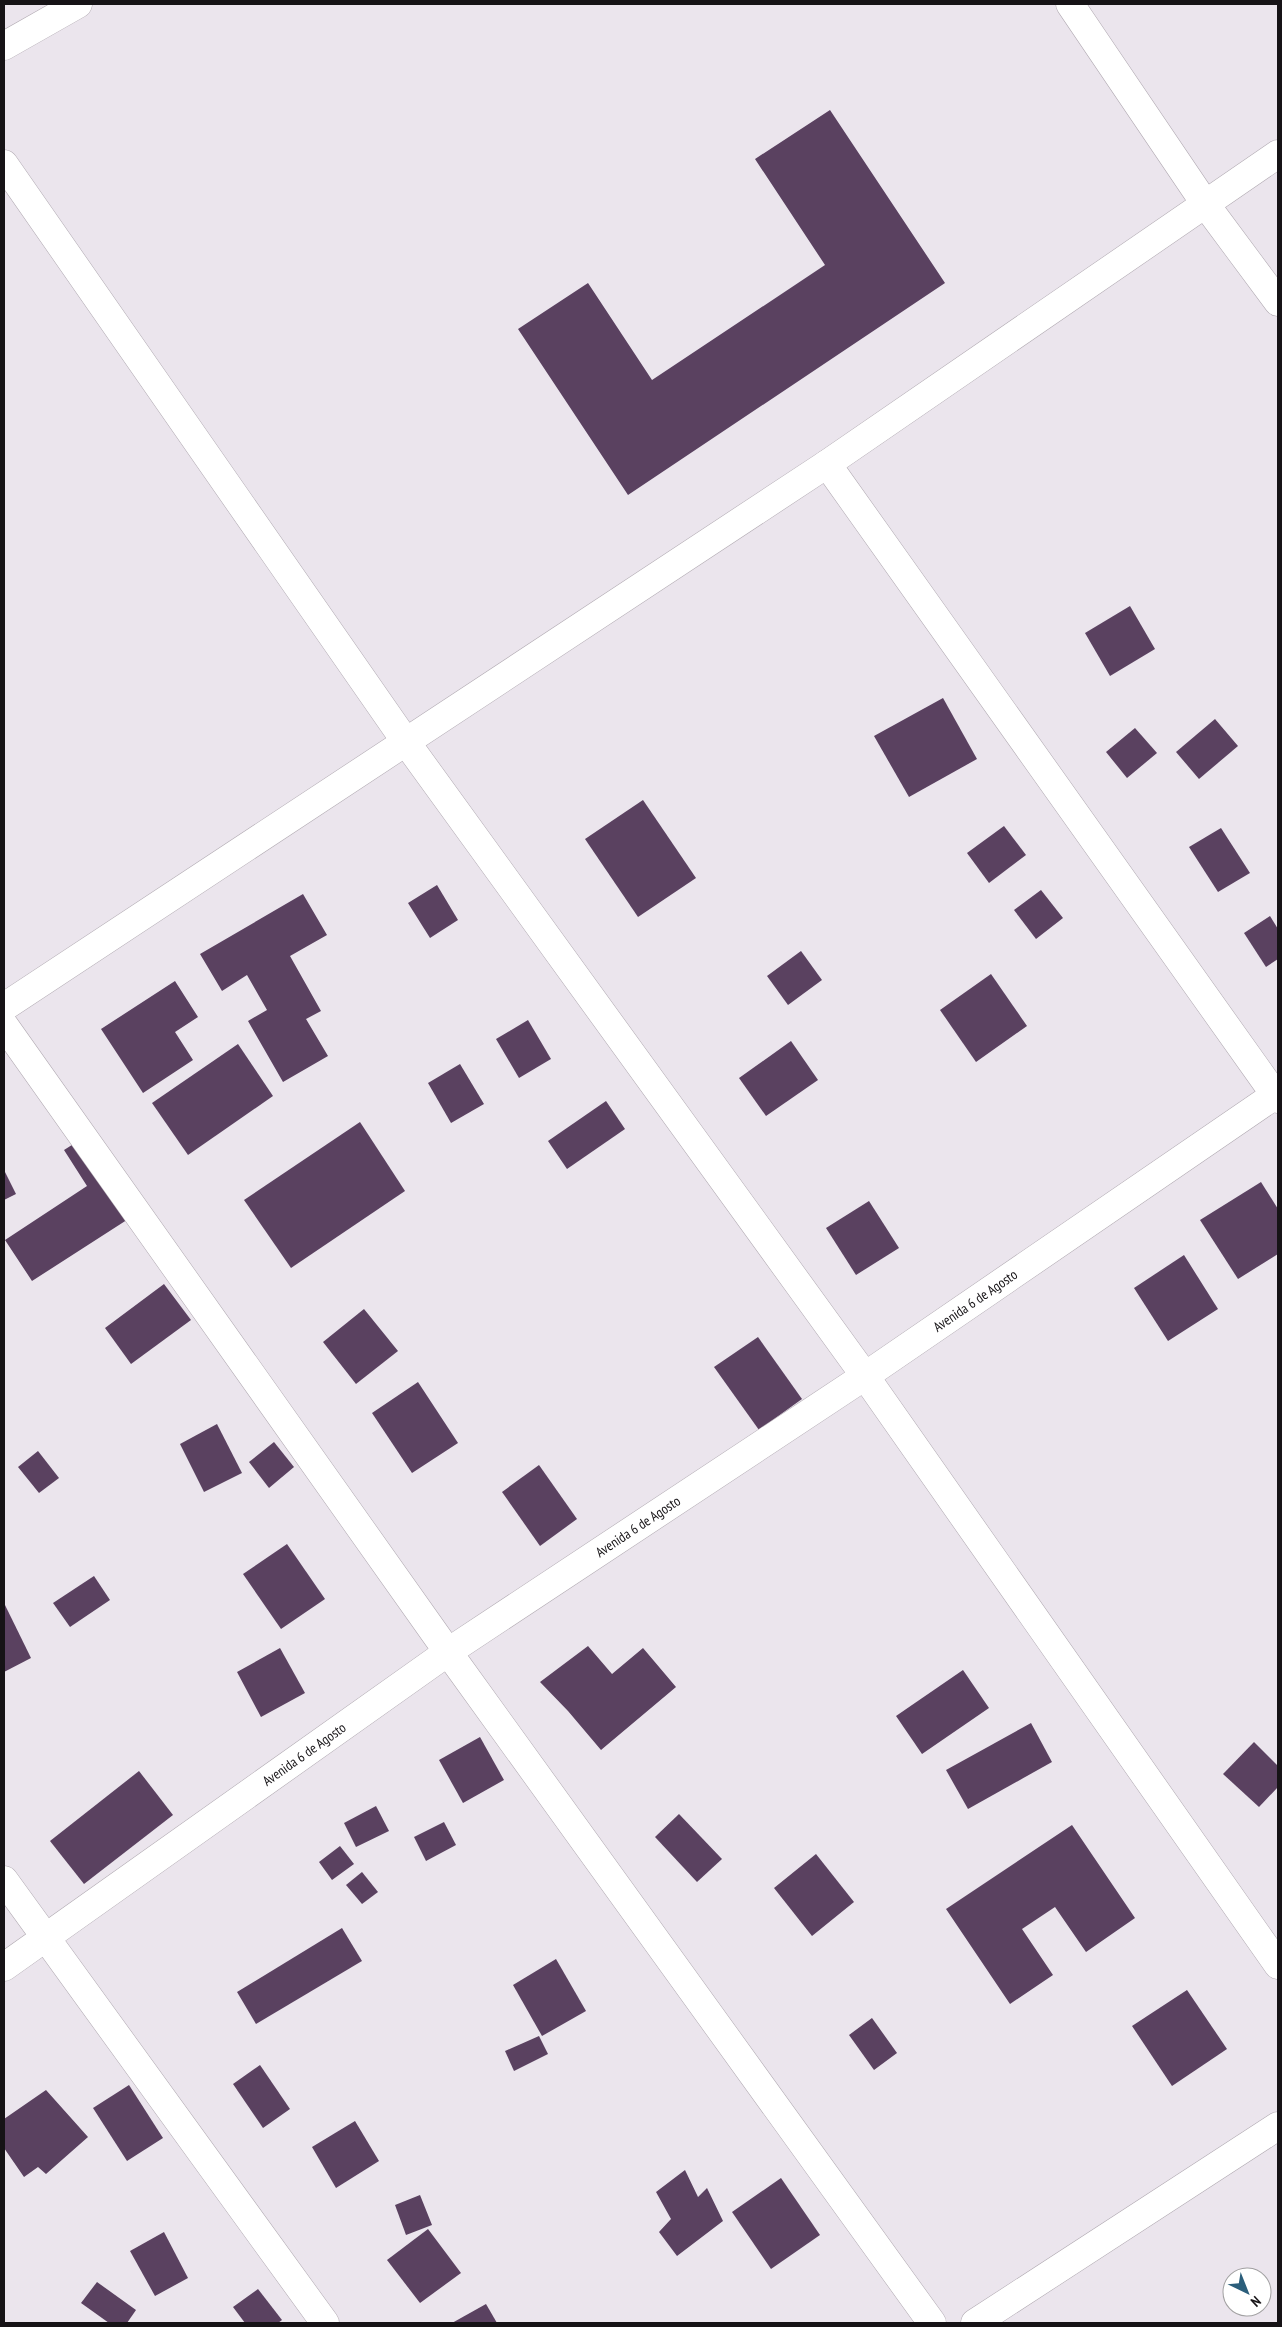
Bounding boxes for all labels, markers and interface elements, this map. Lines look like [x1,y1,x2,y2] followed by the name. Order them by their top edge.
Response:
[930,1265,1021,1336] street label: Avenida 6 de Agosto
[592,1492,684,1561] street label: Avenida 6 de Agosto
[259,1718,349,1790] street label: Avenida 6 de Agosto
[1222,2267,1272,2317] north arrow
[1247,2292,1265,2311] text: N

